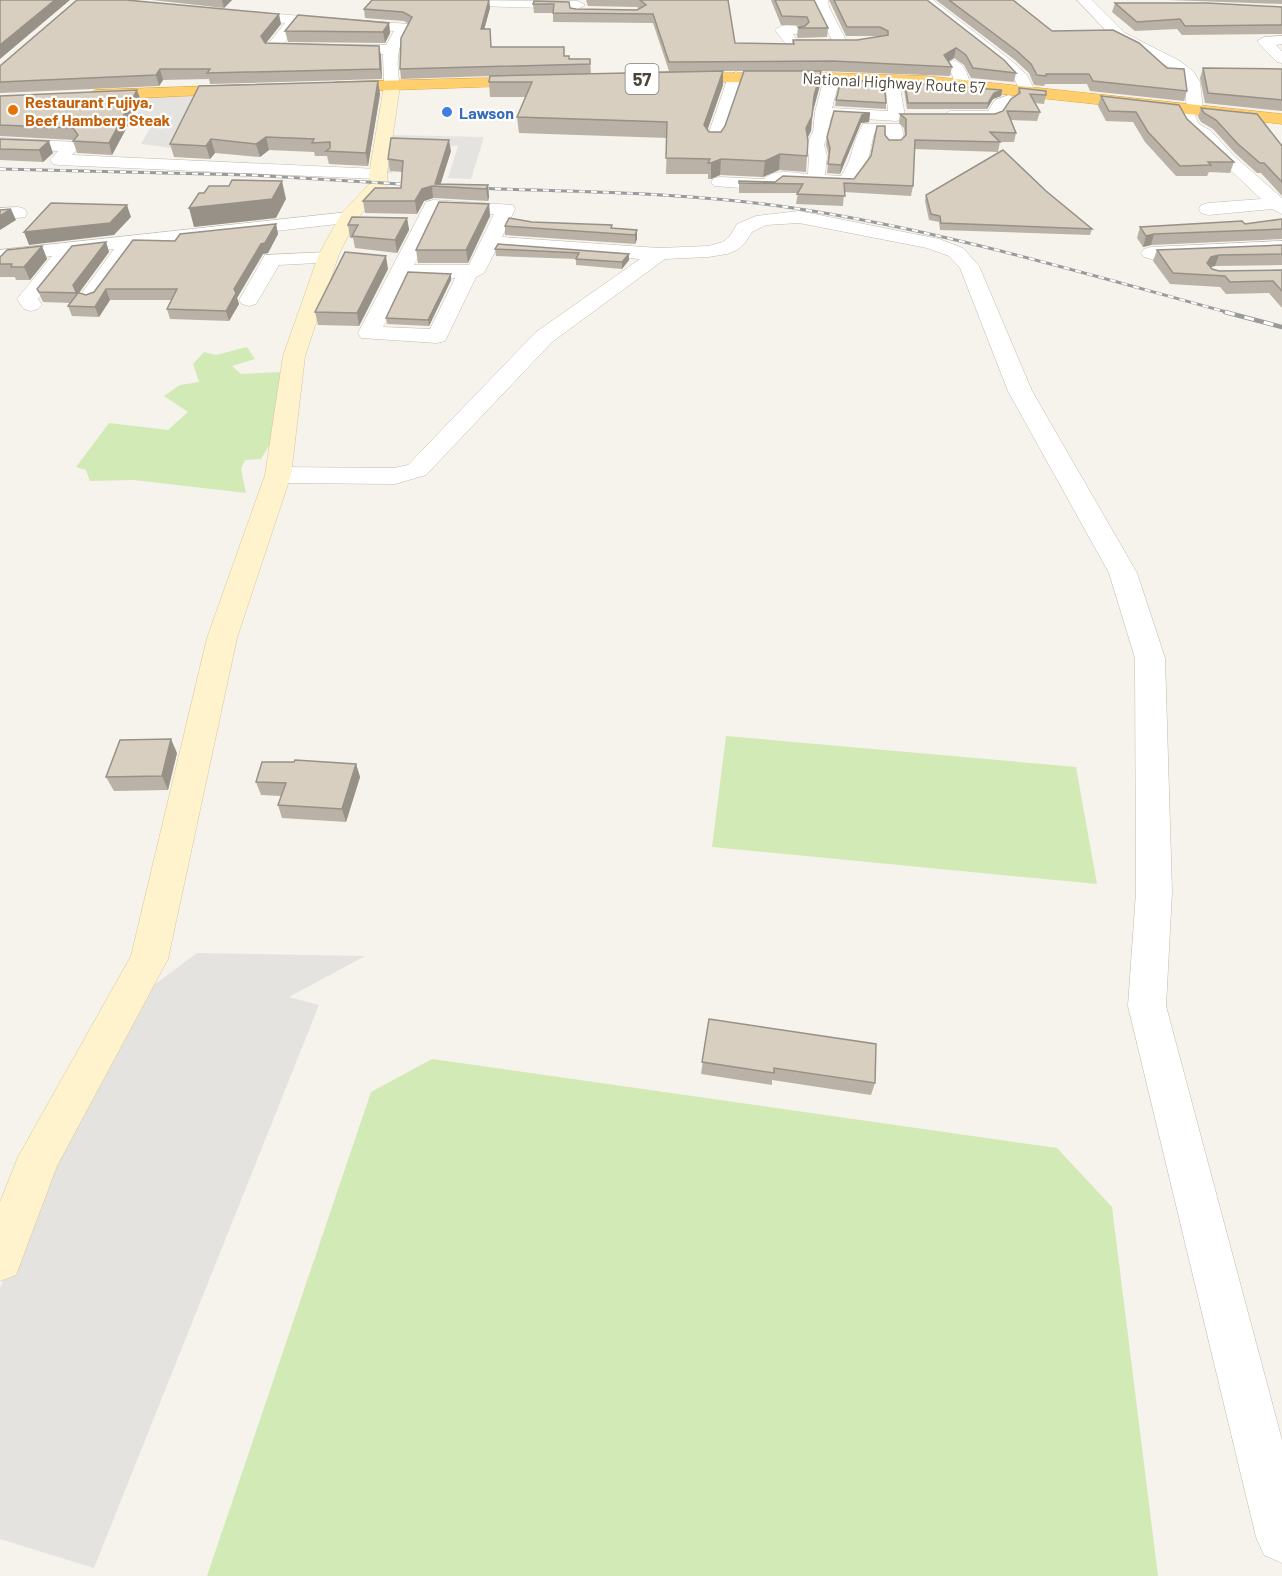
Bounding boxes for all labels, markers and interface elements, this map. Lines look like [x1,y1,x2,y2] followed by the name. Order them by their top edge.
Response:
[626,64,658,94] road number: 57
[802,68,986,96] street label: National Highway Route 57
[25,92,171,129] place label: Restaurant Fujiya, Beef Hamberg Steak
[6,103,20,117] marker: Restaurant Fujiya, Beef Hamberg Steak
[459,103,514,122] place label: Lawson
[440,105,454,119] marker: Lawson

